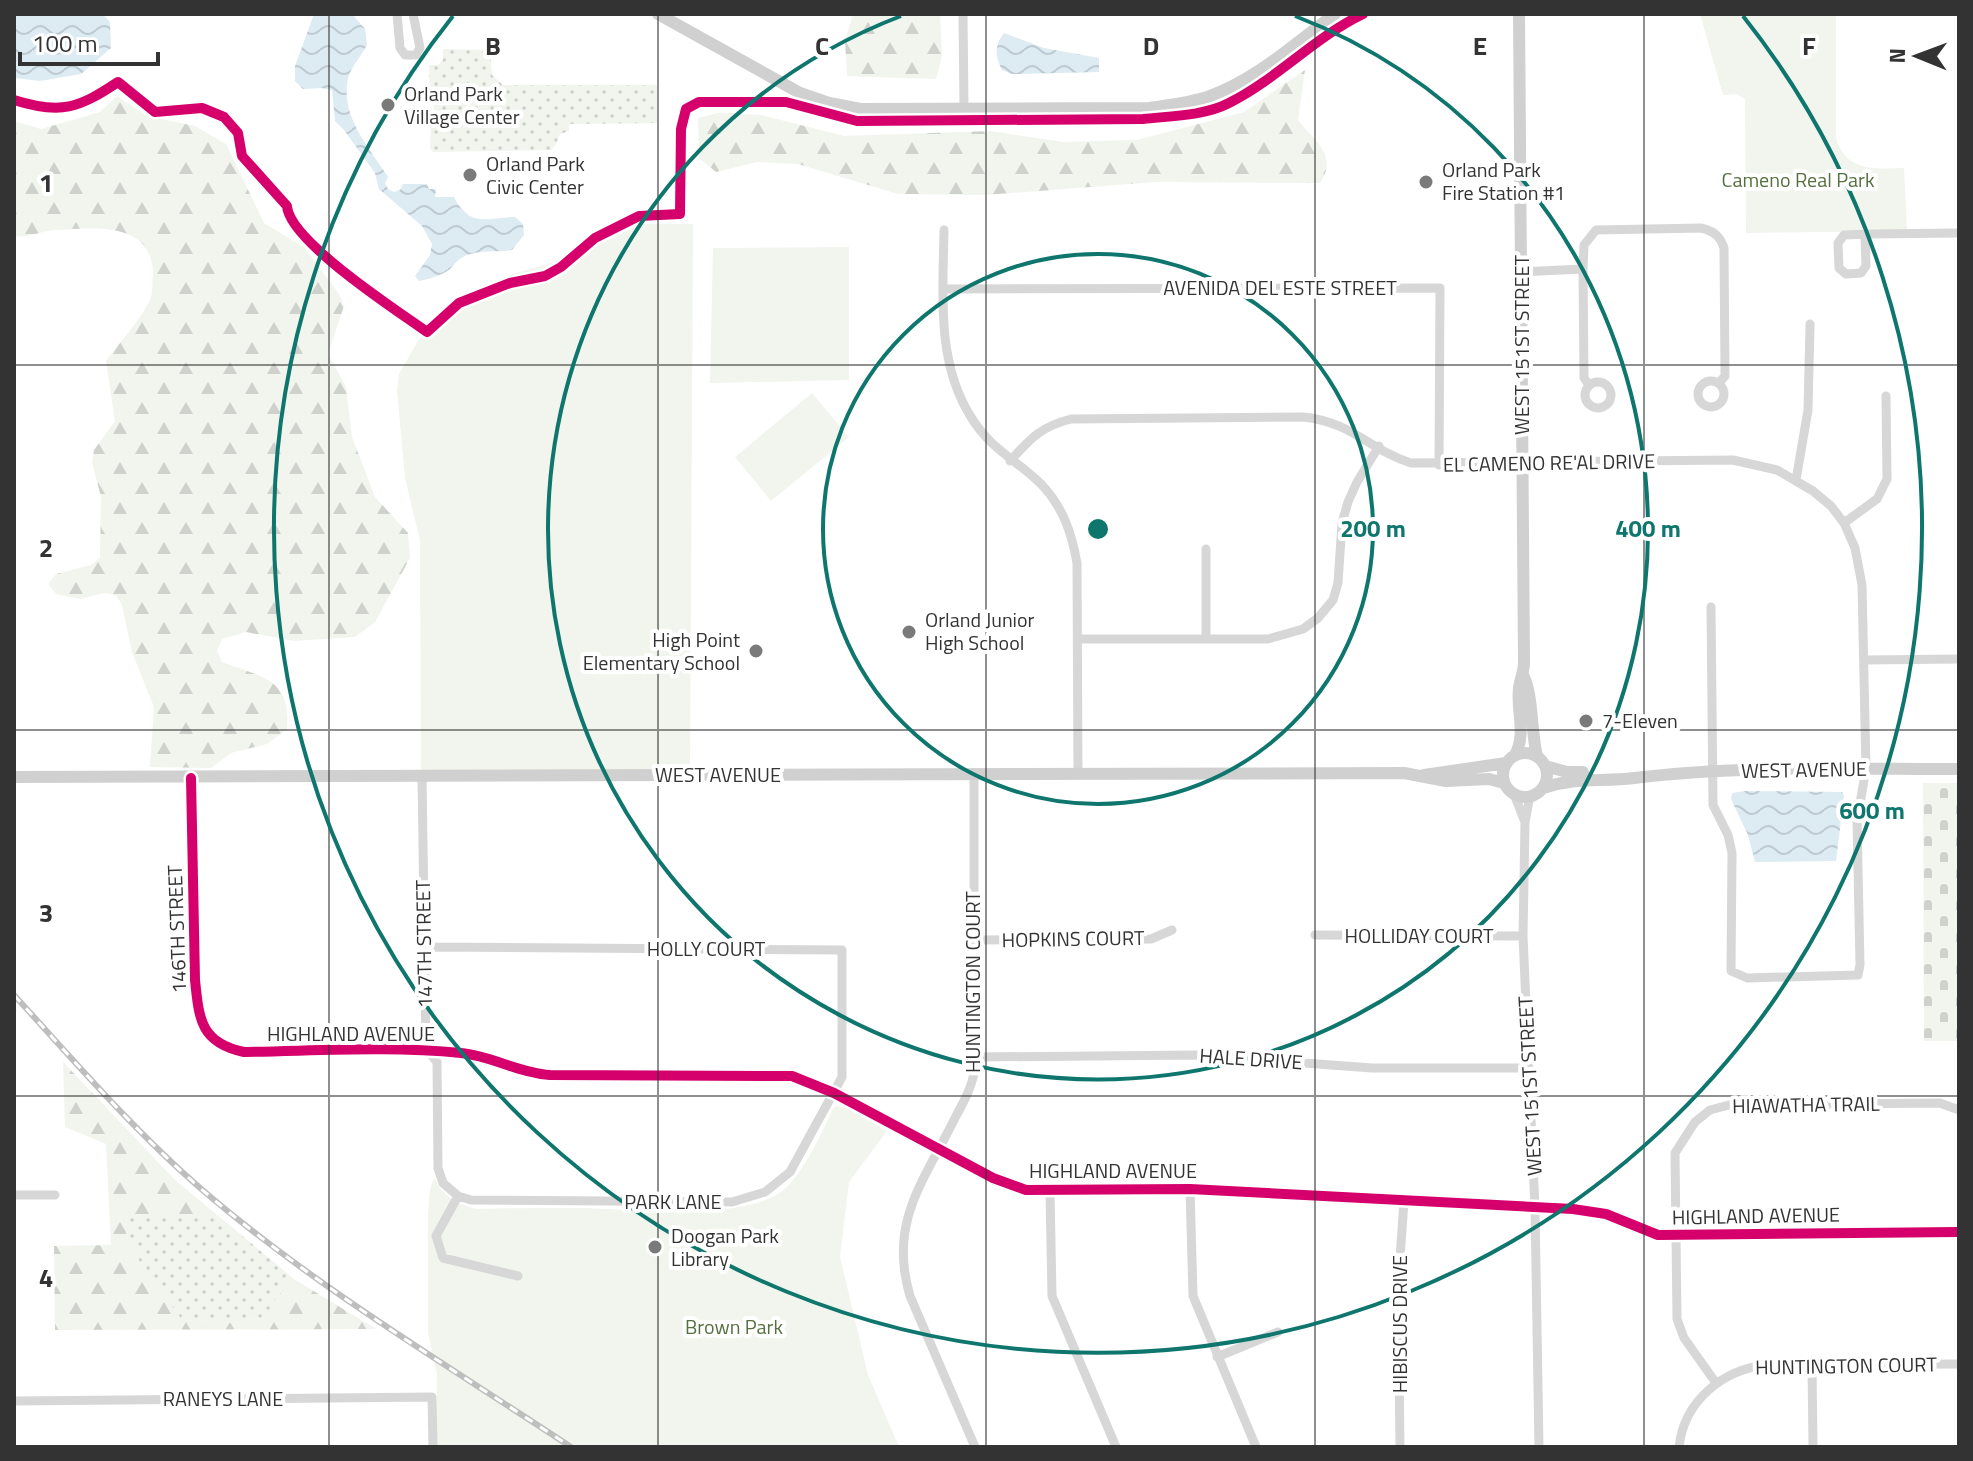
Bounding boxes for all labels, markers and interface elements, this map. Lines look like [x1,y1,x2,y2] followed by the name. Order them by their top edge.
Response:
[20,16,158,66] scale bar
[1877,16,1957,96] north arrow
[32,25,98,61] text: 100 m
[485,26,501,65] text: B
[815,26,829,65] text: C
[1143,26,1159,65] text: D
[1473,26,1487,65] text: E
[1802,26,1816,65] text: F
[1880,48,1914,64] text: N
[404,78,520,132] place label: Orland Park Village Center
[379,96,397,114] marker: Orland Park Village Center
[486,148,585,202] place label: Orland Park Civic Center
[1442,154,1565,208] place label: Orland Park Fire Station #1
[39,163,53,202] text: 1
[1722,164,1875,195] park label: Cameno Real Park
[461,166,479,184] marker: Orland Park Civic Center
[1417,173,1435,191] marker: Orland Park Fire Station #1
[1506,254,1537,435] street label: WEST 151ST STREET
[1163,272,1397,303] street label: AVENIDA DEL ESTE STREET
[1443,445,1655,480] street label: EL CAMENO RE'AL DRIVE
[1340,510,1406,546] text: 200 m
[1615,510,1681,546] text: 400 m
[1084,515,1112,543] centre of rings
[39,528,53,567] text: 2
[925,604,1035,658] place label: Orland Junior High School
[900,623,918,641] marker: Orland Junior High School
[583,624,740,678] place label: High Point Elementary School
[747,642,765,660] marker: High Point Elementary School
[1602,705,1678,736] place label: 7-Eleven
[1577,712,1595,730] marker: 7-Eleven
[1741,753,1867,786] street label: WEST AVENUE
[655,759,781,790] street label: WEST AVENUE
[1839,792,1905,828] text: 600 m
[159,864,194,994] street label: 146TH STREET
[407,879,440,1008] street label: 147TH STREET
[957,891,988,1073] street label: HUNTINGTON COURT
[39,893,53,932] text: 3
[1345,920,1494,951] street label: HOLLIDAY COURT
[1001,922,1145,955] street label: HOPKINS COURT
[647,933,766,964] street label: HOLLY COURT
[1509,995,1550,1177] street label: WEST 151ST STREET
[267,1018,435,1049] street label: HIGHLAND AVENUE
[1198,1039,1304,1078] street label: HALE DRIVE
[1732,1088,1880,1121] street label: HIAWATHA TRAIL
[1029,1155,1197,1186] street label: HIGHLAND AVENUE
[624,1186,722,1217] street label: PARK LANE
[1672,1199,1840,1232] street label: HIGHLAND AVENUE
[671,1220,779,1274] place label: Doogan Park Library
[646,1238,664,1256] marker: Doogan Park Library
[1384,1255,1415,1393] street label: HIBISCUS DRIVE
[39,1258,53,1297] text: 4
[685,1311,783,1342] park label: Brown Park
[1755,1348,1938,1383] street label: HUNTINGTON COURT
[163,1383,283,1414] street label: RANEYS LANE

